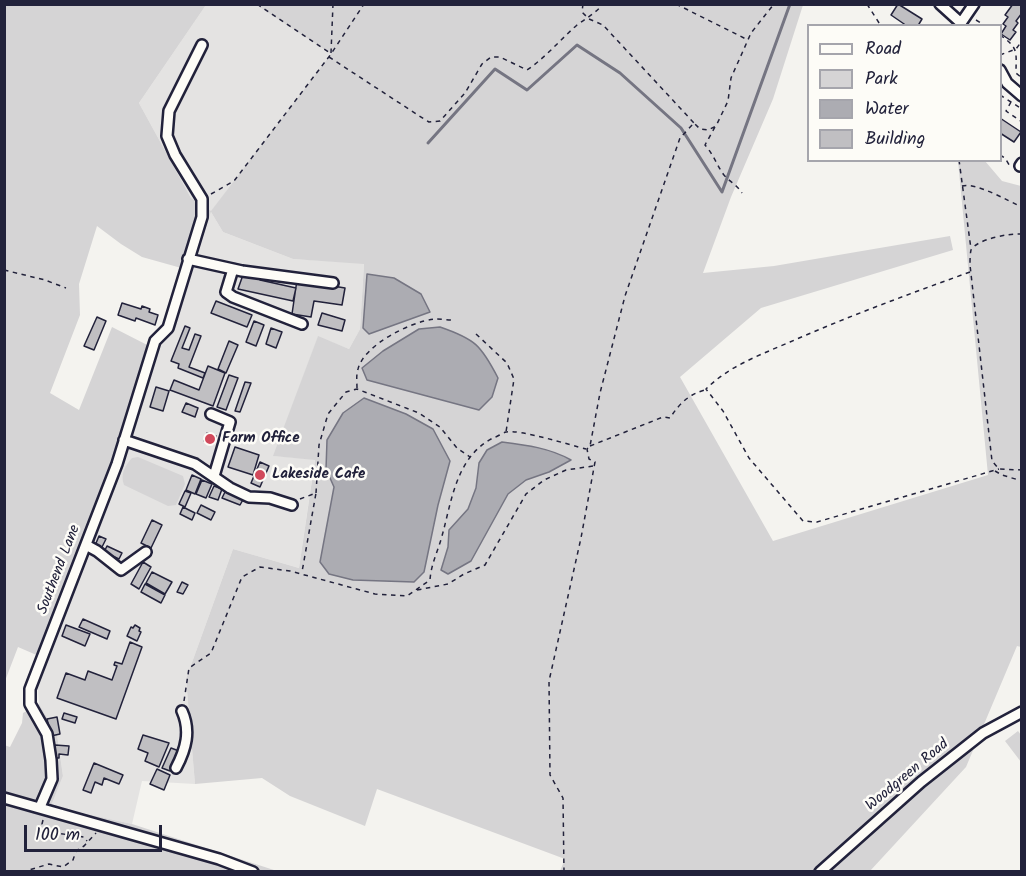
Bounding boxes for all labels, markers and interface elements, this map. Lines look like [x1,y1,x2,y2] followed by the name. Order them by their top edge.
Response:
[807,24,1002,162] legend
[865,35,901,64] text: Road
[865,65,898,94] text: Park
[865,95,909,124] text: Water
[865,125,925,154] text: Building
[222,430,300,448] place label: Farm Office
[203,432,217,446] marker: Farm Office
[272,466,365,484] place label: Lakeside Cafe
[253,468,267,482] marker: Lakeside Cafe
[35,523,85,617] street label: Southend Lane
[863,736,953,816] street label: Woodgreen Road
[27,813,165,851] scale bar
[35,821,80,850] text: 100 m

